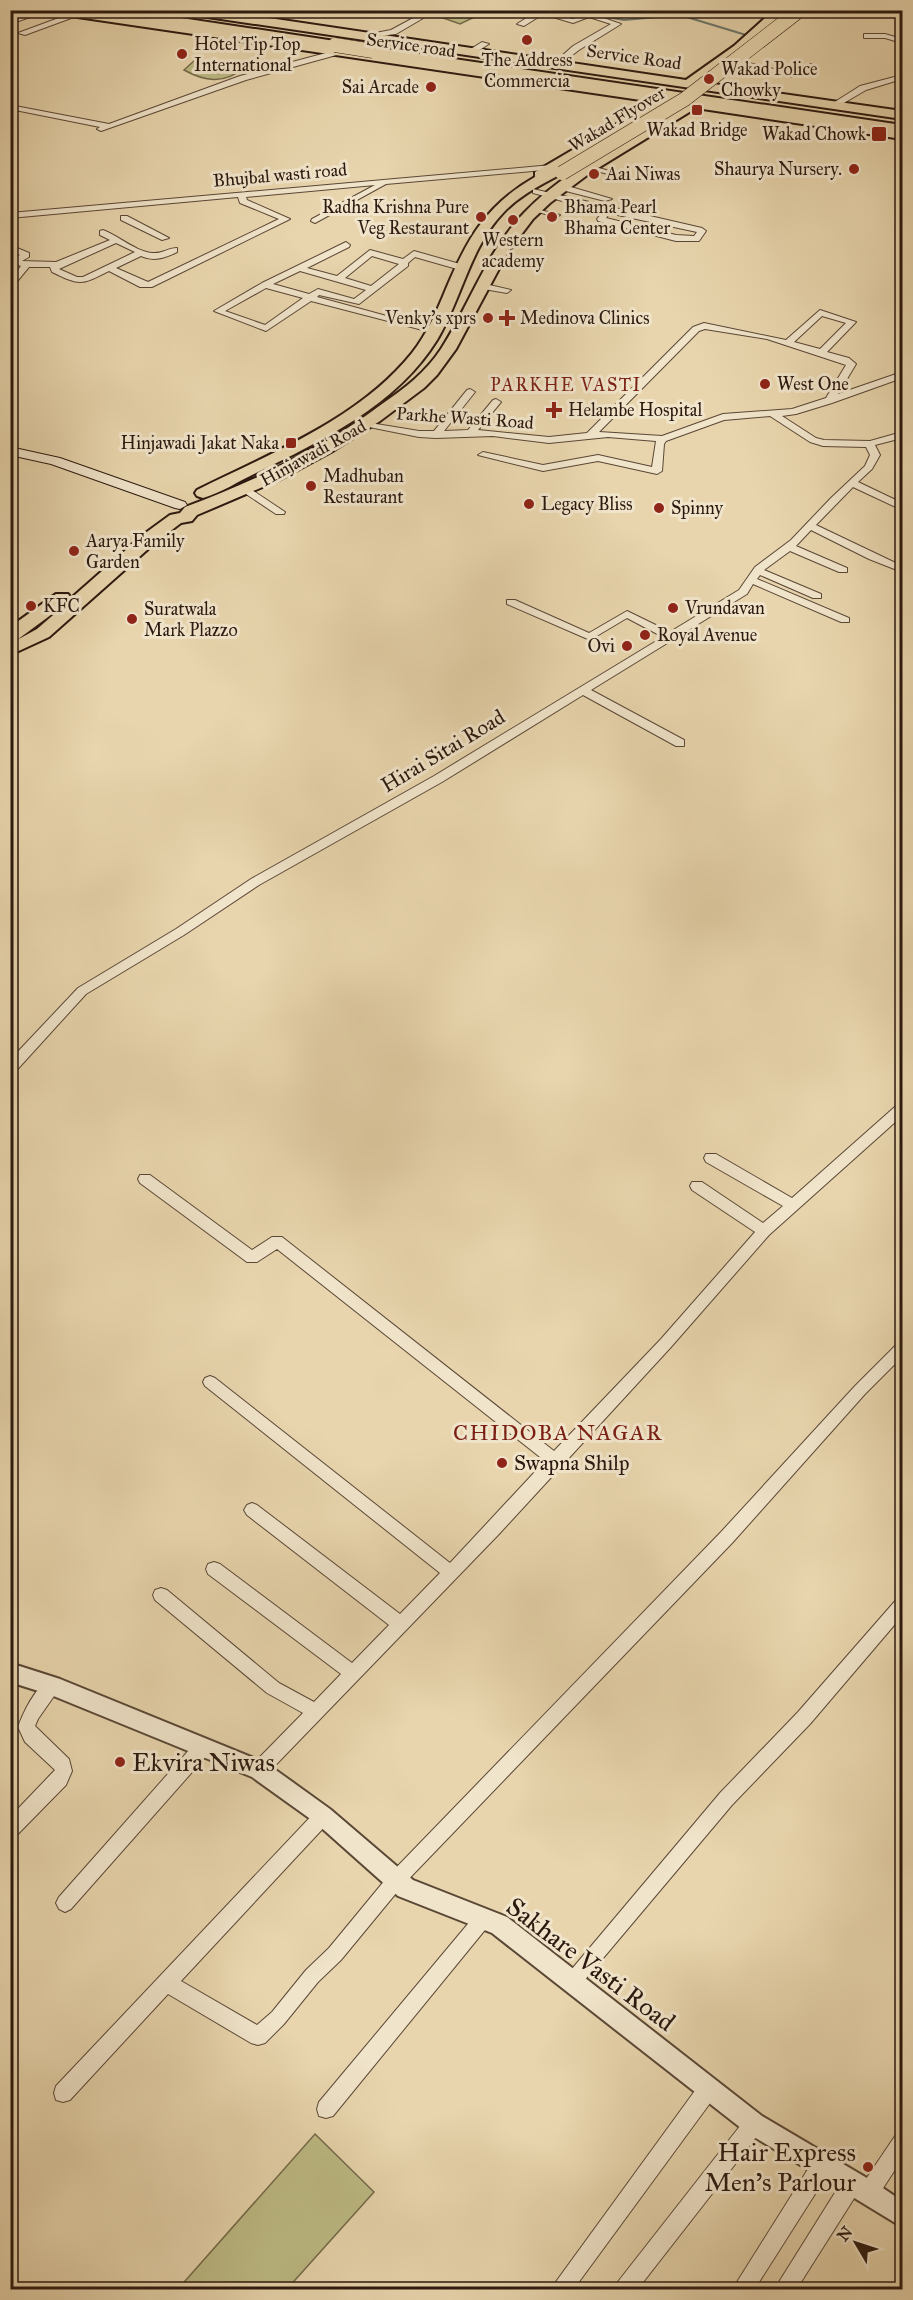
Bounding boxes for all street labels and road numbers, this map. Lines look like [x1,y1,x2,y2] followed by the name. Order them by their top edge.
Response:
[365,28,457,62] street label: Service road
[585,39,683,75] street label: Service Road
[565,81,670,157] street label: Wakad Flyover
[212,158,348,192] street label: Bhujbal wasti road
[395,402,535,434] street label: Parkhe Wasti Road
[256,415,370,491] street label: Hinjawadi Road
[376,704,510,798] street label: Hirai Sitai Road
[500,1890,682,2038] street label: Sakhare Vasti Road

